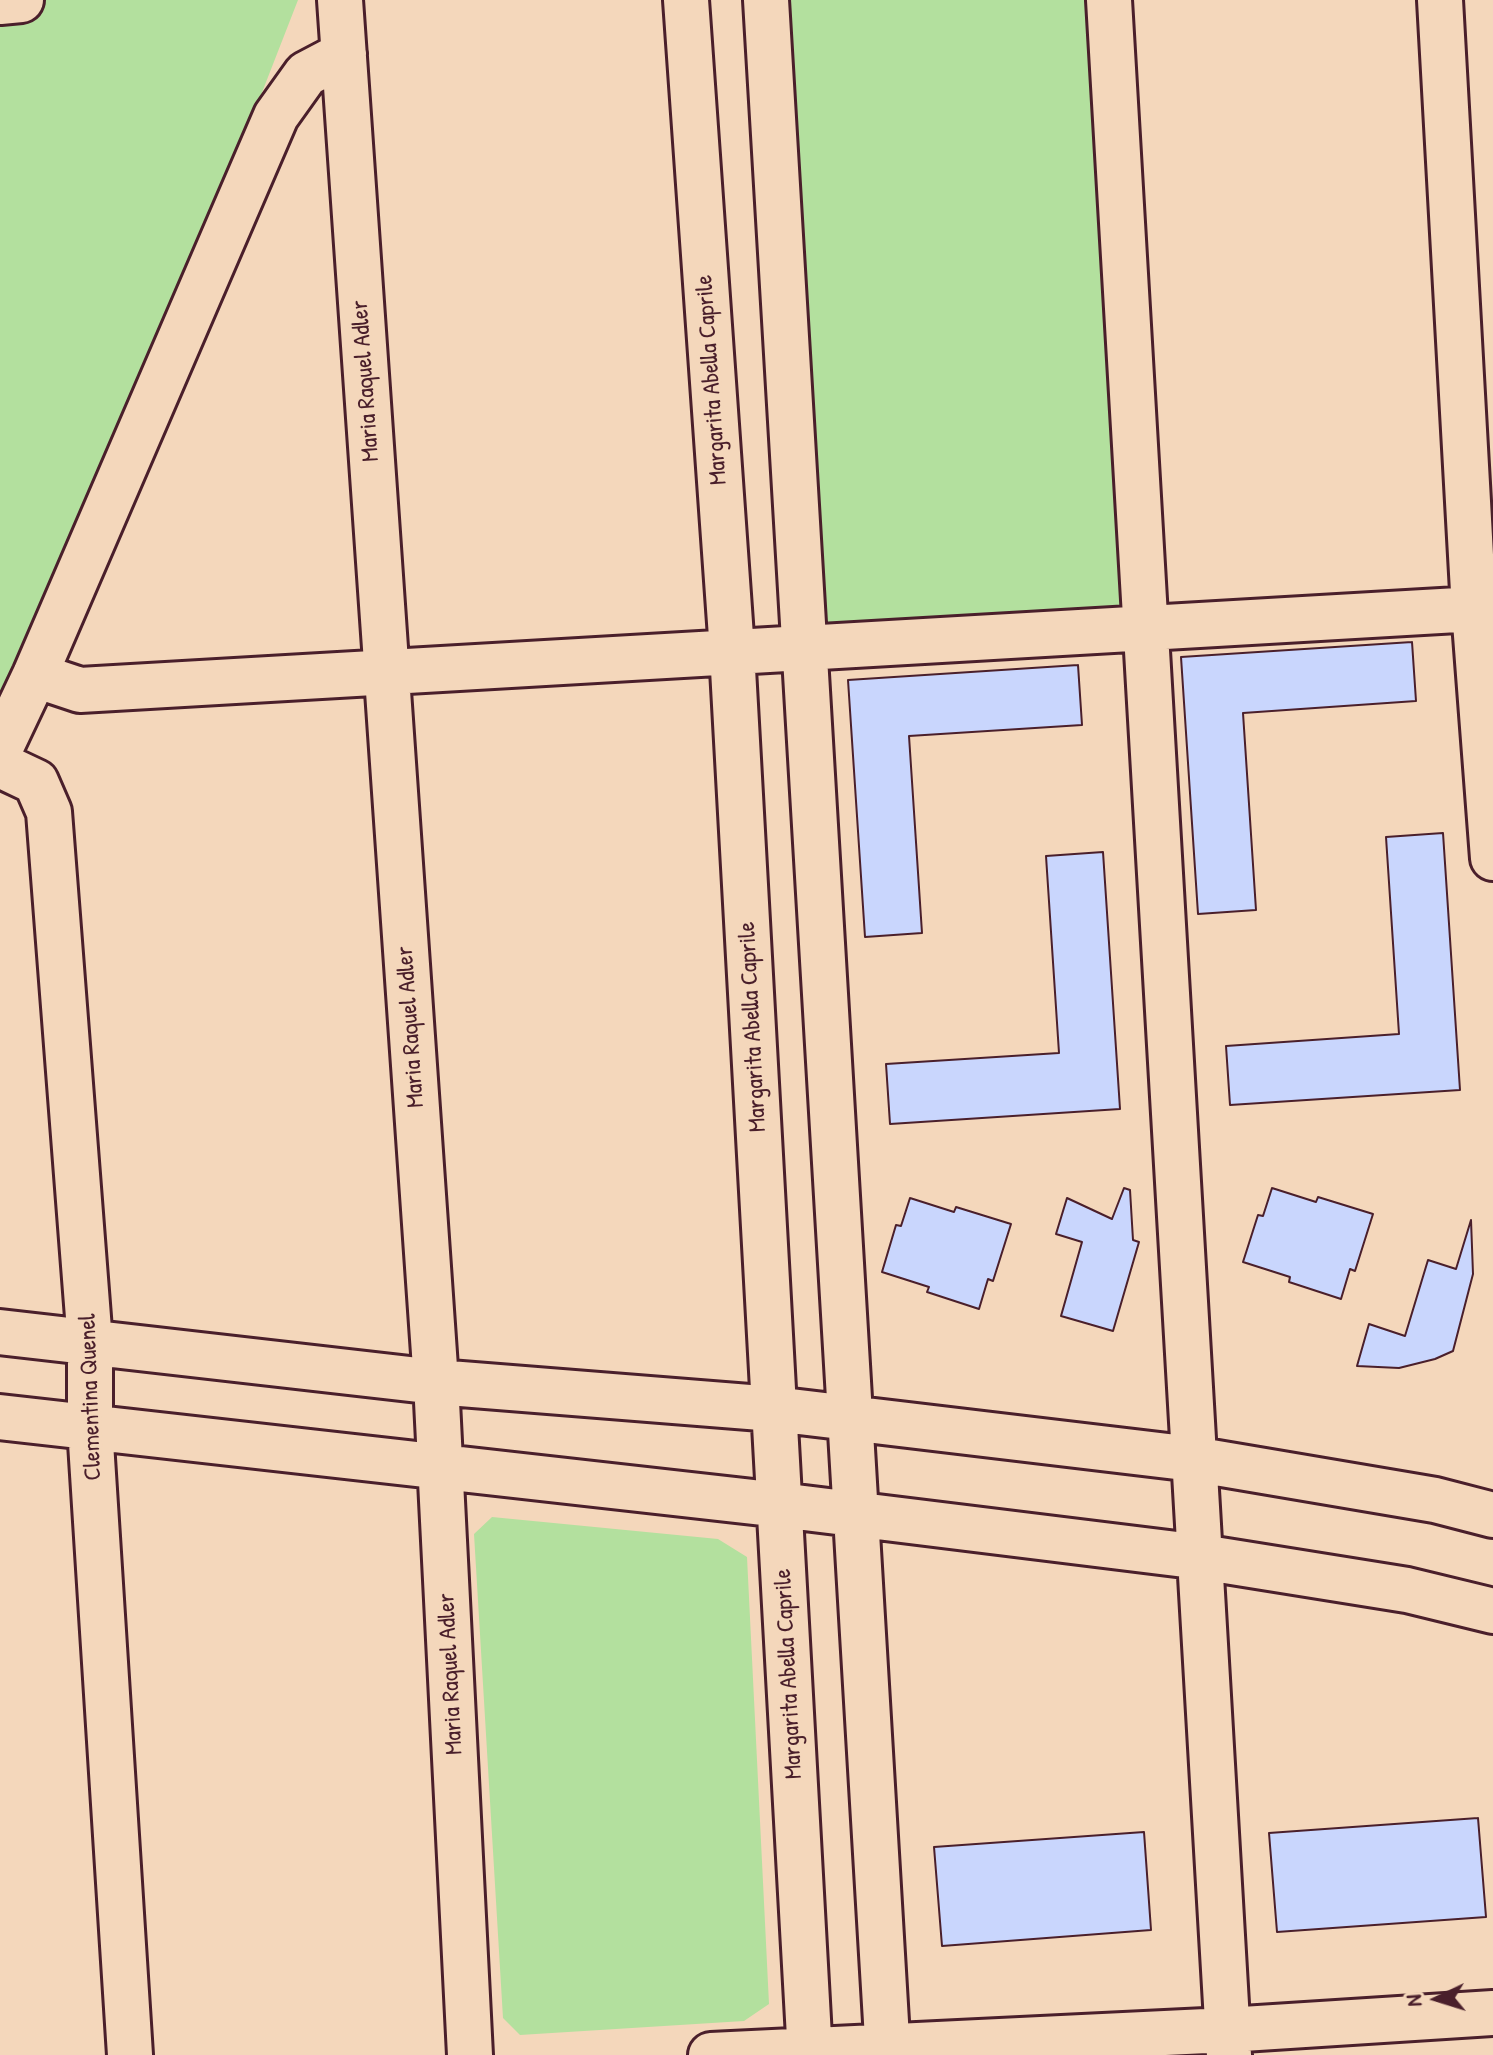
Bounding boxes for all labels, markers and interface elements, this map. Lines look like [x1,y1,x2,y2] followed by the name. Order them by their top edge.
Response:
[690,274,734,486] street label: Margarita Abella Caprile
[346,299,386,463] street label: Maria Raquel Adler
[733,921,773,1133] street label: Margarita Abella Caprile
[391,945,431,1109] street label: Maria Raquel Adler
[74,1313,108,1481] street label: Clementina Quenel
[769,1568,809,1780] street label: Margarita Abella Caprile
[432,1592,470,1756] street label: Maria Raquel Adler
[1397,1959,1477,2039] north arrow
[1398,1994,1428,2008] text: N

